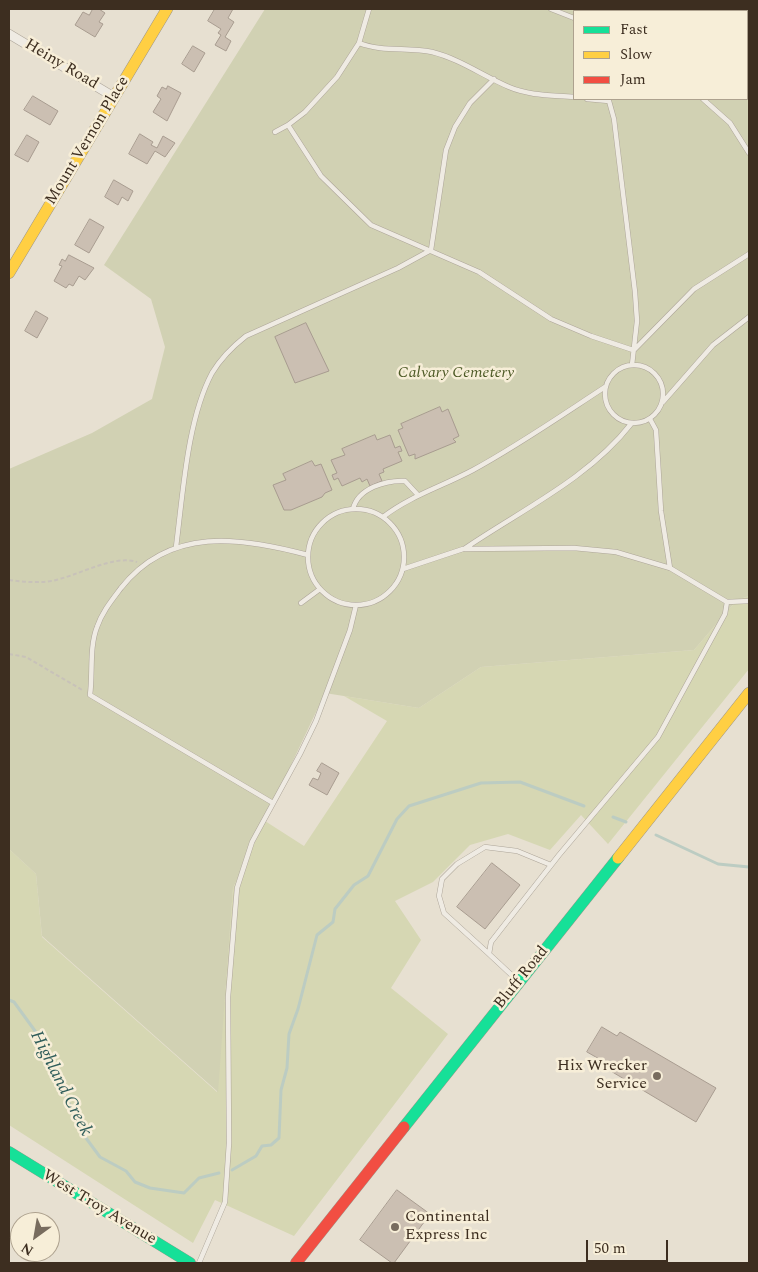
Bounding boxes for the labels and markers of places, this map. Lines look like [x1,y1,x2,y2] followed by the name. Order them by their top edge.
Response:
[557,1057,647,1095] place label: Hix Wrecker Service
[651,1070,663,1082] marker: Hix Wrecker Service
[405,1208,490,1246] place label: Continental Express Inc
[389,1221,401,1233] marker: Continental Express Inc

